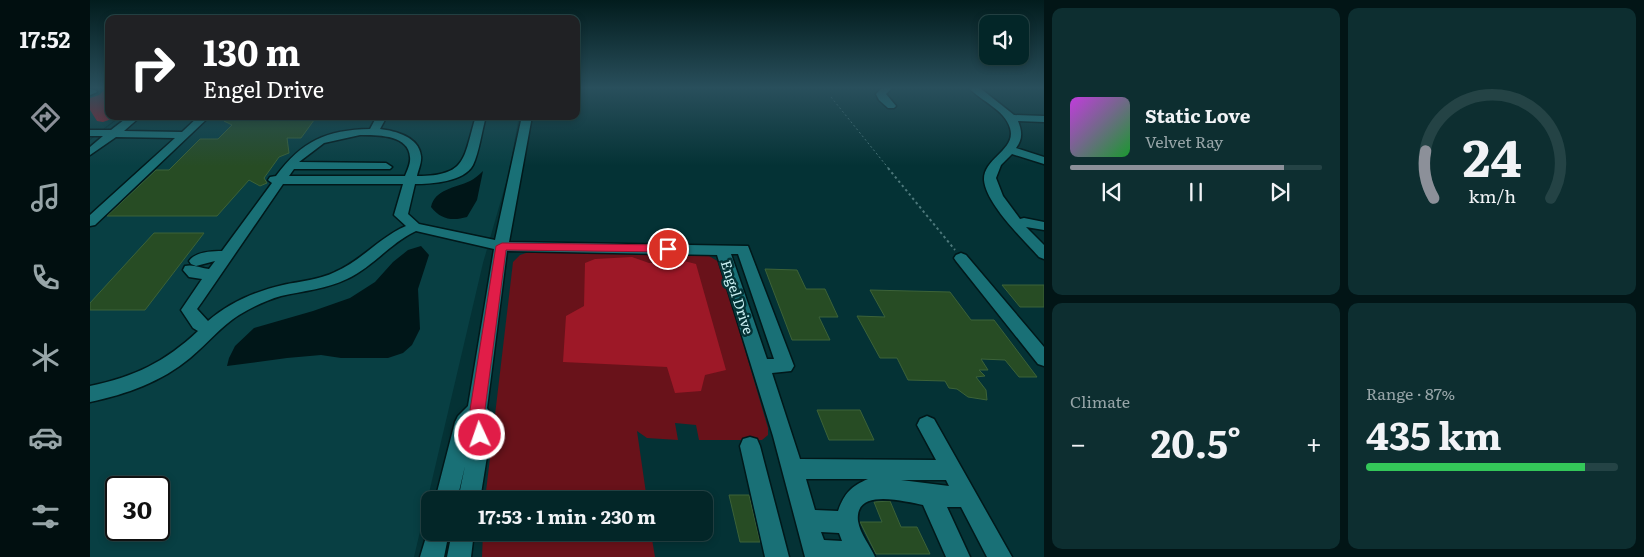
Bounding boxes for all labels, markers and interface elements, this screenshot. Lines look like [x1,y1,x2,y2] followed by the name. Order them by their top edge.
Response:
[979,15,1029,65] map controls
[979,15,1029,65] button: sound
[20,22,70,55] text: 17:52
[203,25,300,77] text: 130 m
[120,35,185,100] icon: right
[203,72,324,105] text: Engel Drive
[28,100,63,135] icon: directions
[1145,101,1250,129] text: Static Love
[1462,116,1522,193] text: 24
[1145,129,1223,153] text: Velvet Ray
[1098,178,1126,206] icon: previous
[1182,178,1210,206] icon: pause
[1266,178,1294,206] icon: next
[28,180,63,215] icon: music
[1468,182,1516,209] text: km/h
[647,228,689,270] pin
[654,235,682,263] icon: arrive
[717,257,759,337] street label: Engel Drive
[28,260,63,295] icon: phone
[28,340,63,375] icon: climate
[1366,381,1455,405] text: Range · 87%
[1070,389,1130,413] text: Climate
[1366,405,1502,462] text: 435 km
[453,408,505,460] position arrow
[1151,413,1241,470] text: 20.5°
[28,420,63,455] icon: car
[1070,421,1086,463] text: −
[1306,421,1322,463] text: +
[105,476,170,541] speed limit sign: 30
[28,499,63,534] icon: filters
[478,502,656,530] text: 17:53 · 1 min · 230 m

